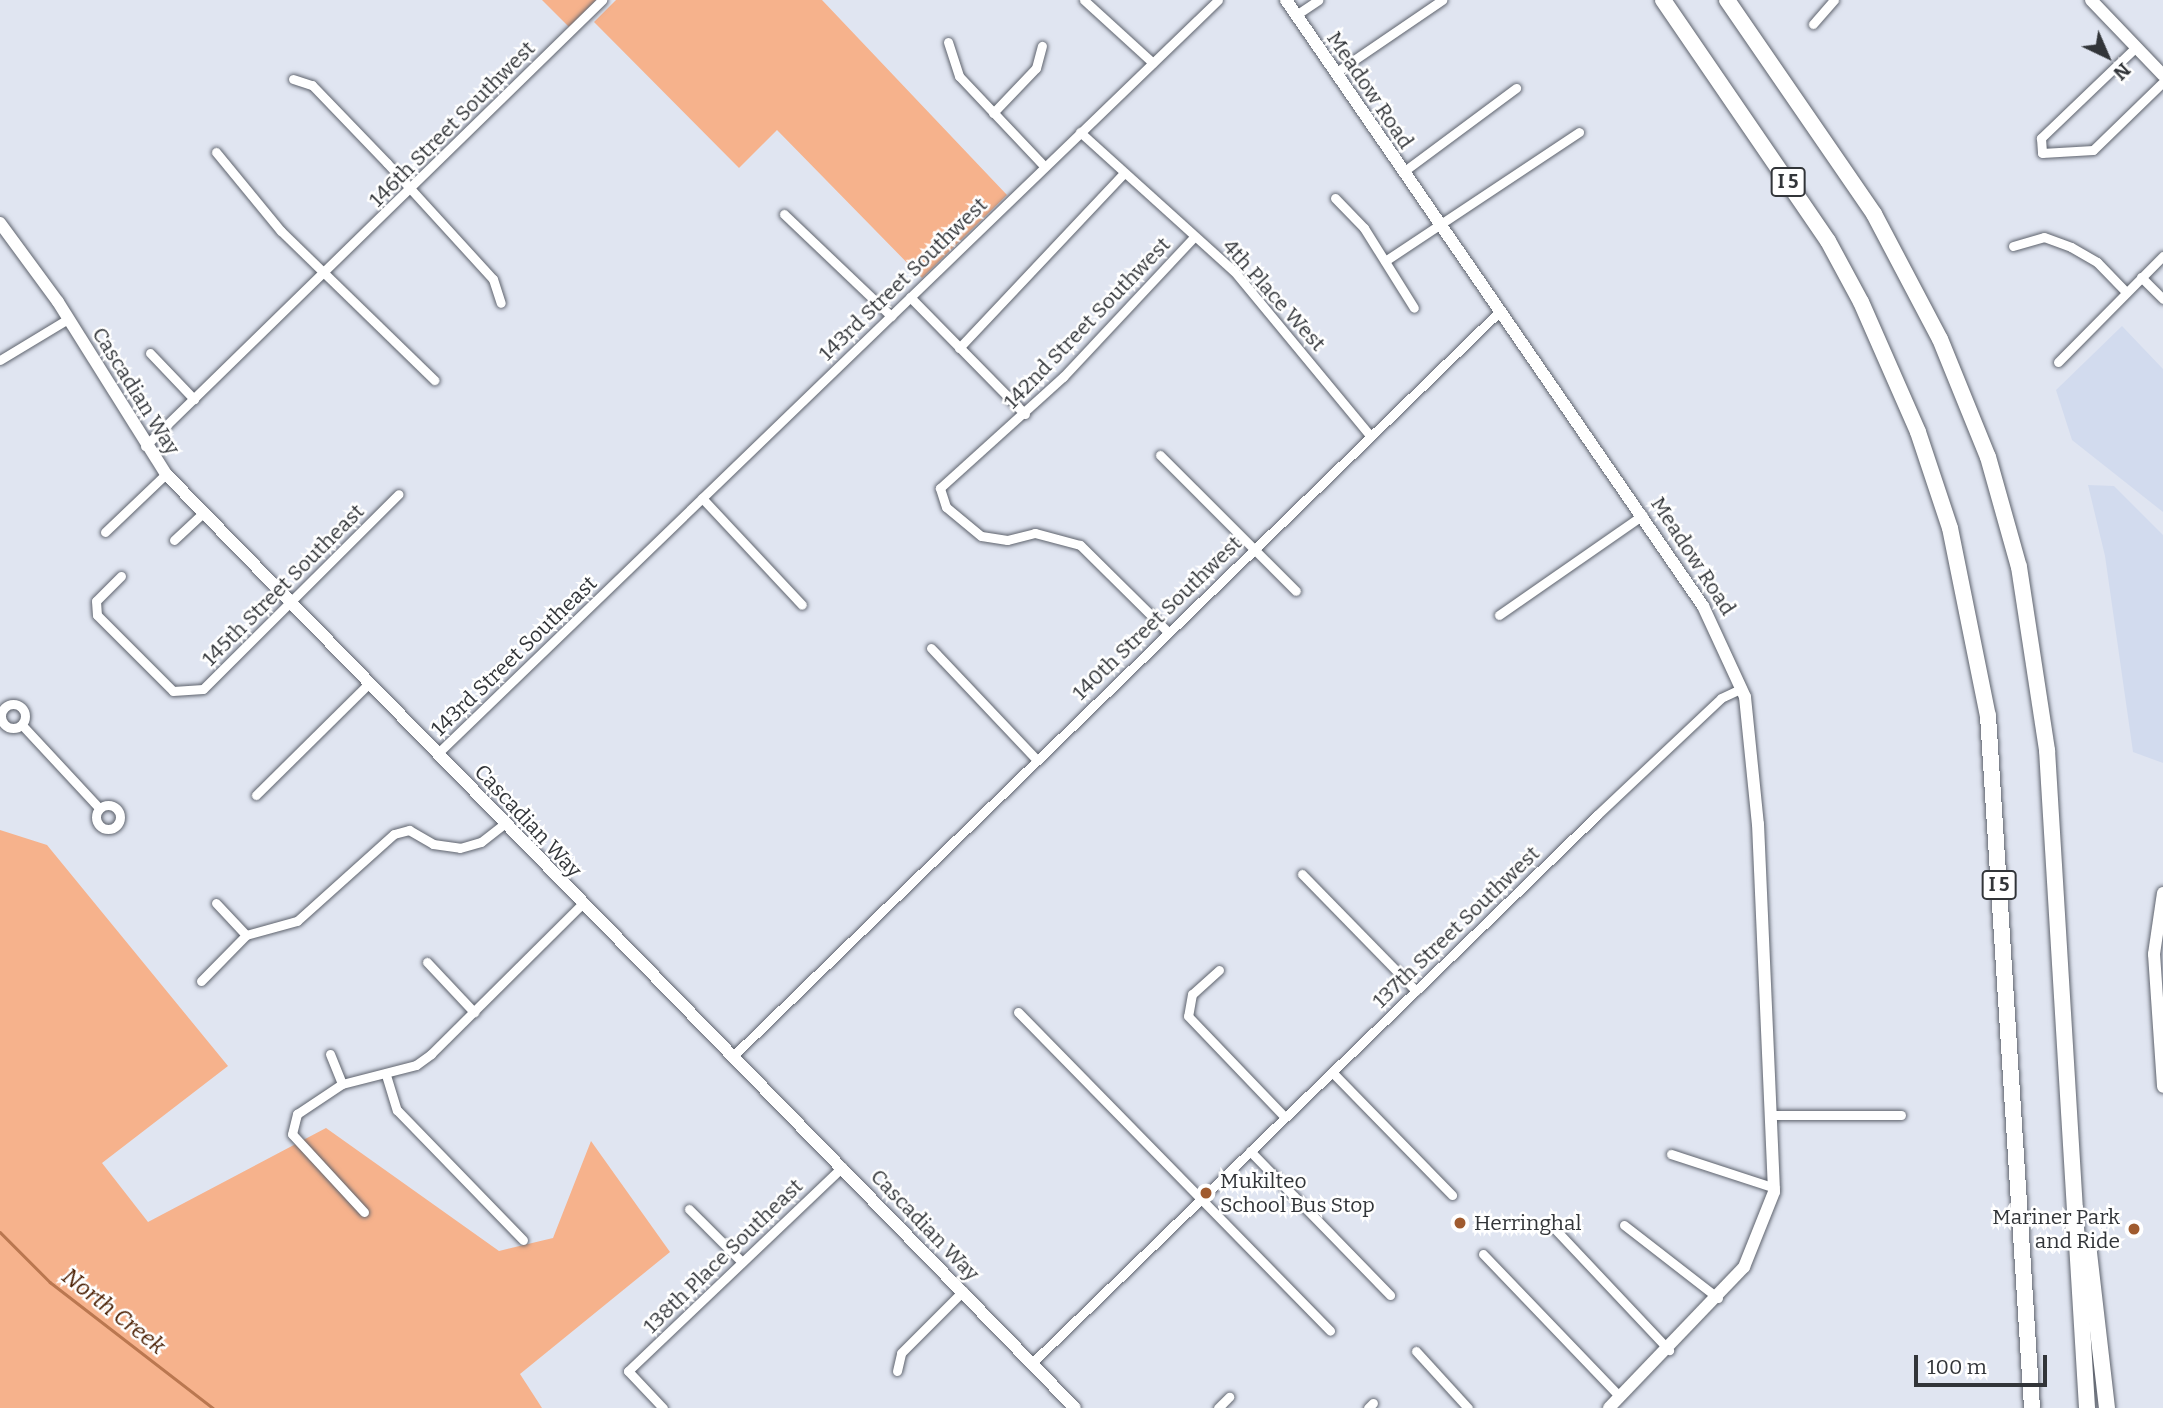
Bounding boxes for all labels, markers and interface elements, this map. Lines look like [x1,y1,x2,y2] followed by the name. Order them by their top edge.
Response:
[2072,21,2142,91] north arrow
[1322,27,1418,153] street label: Meadow Road
[364,36,540,212] street label: 146th Street Southwest
[2109,58,2135,85] text: N
[1770,166,1806,198] road number: I 5
[814,192,992,366] street label: 143rd Street Southwest
[999,232,1175,414] street label: 142nd Street Southwest
[1217,234,1331,356] street label: 4th Place West
[87,323,185,459] street label: Cascadian Way
[1645,492,1741,620] street label: Meadow Road
[197,499,369,671] street label: 145th Street Southeast
[1067,531,1247,705] street label: 140th Street Southwest
[426,571,602,741] street label: 143rd Street Southeast
[469,759,587,883] street label: Cascadian Way
[1367,841,1545,1013] street label: 137th Street Southwest
[1982,870,2016,900] road number: I 5
[865,1164,985,1286] street label: Cascadian Way
[1220,1168,1375,1218] place label: Mukilteo School Bus Stop
[638,1173,808,1339] street label: 138th Place Southeast
[1198,1185,1214,1201] marker: Mukilteo School Bus Stop
[1992,1204,2120,1254] place label: Mariner Park and Ride
[1474,1210,1581,1236] place label: Herringhal
[1452,1215,1468,1231] marker: Herringhal
[2126,1221,2142,1237] marker: Mariner Park and Ride
[57,1262,171,1360] water label: North Creek
[1918,1342,2051,1386] scale bar
[1927,1354,1987,1380] text: 100 m

